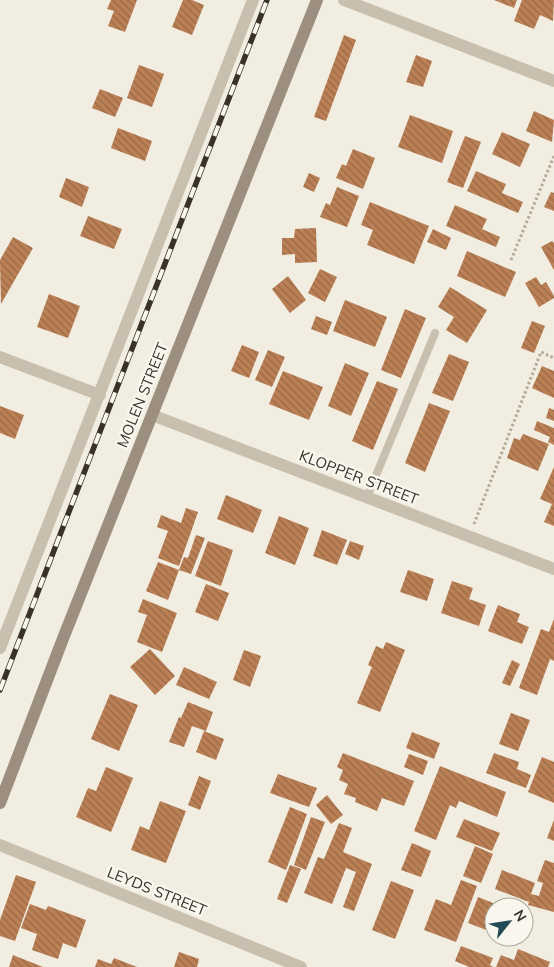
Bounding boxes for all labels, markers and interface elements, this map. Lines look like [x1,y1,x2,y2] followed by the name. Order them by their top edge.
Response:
[112,340,172,450] street label: MOLEN STREET
[297,445,421,509] street label: KLOPPER STREET
[104,862,210,920] street label: LEYDS STREET
[484,897,534,947] north arrow
[510,906,531,925] text: N

